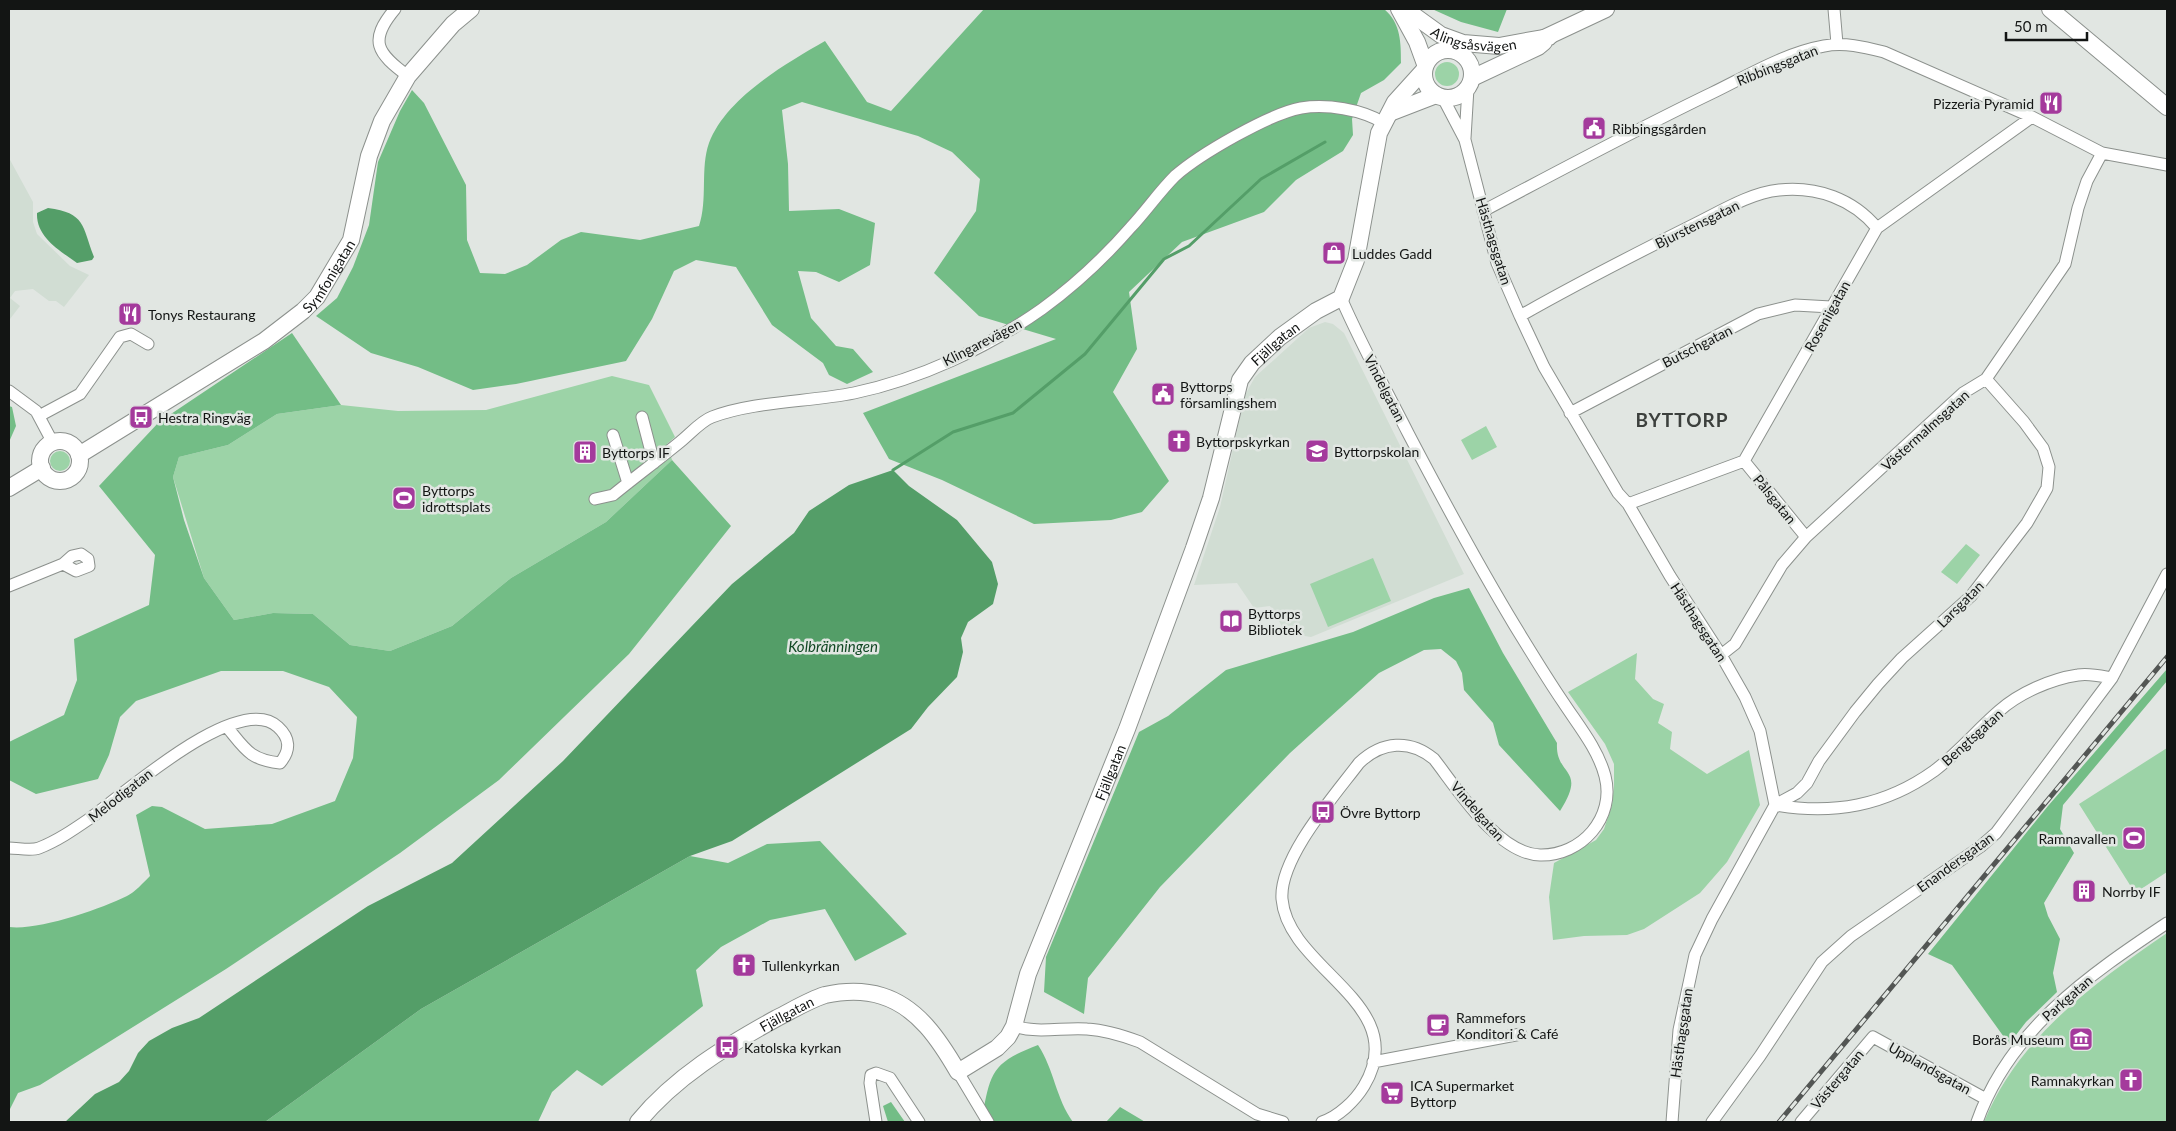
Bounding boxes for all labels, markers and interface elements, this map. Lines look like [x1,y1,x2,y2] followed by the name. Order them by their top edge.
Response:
[2006,10,2087,42] scale bar
[2014,17,2048,35] text: 50 m
[1428,22,1518,55] street label: Alingsåsvägen
[1734,41,1820,89] street label: Ribbingsgatan
[2038,90,2064,116] restaurant icon: Pizzeria Pyramid
[1933,95,2034,112] place label: Pizzeria Pyramid
[1581,115,1607,141] public building icon: Ribbingsgården
[1612,120,1706,137] place label: Ribbingsgården
[1473,195,1515,287] street label: Hästhagsgatan
[1652,196,1742,252] street label: Bjurstensgatan
[298,236,358,316] street label: Symfonigatan
[1321,240,1347,266] shop icon: Luddes Gadd
[1352,245,1432,262] place label: Luddes Gadd
[1801,278,1853,354] street label: Roseniigatan
[117,301,143,327] restaurant icon: Tonys Restaurang
[148,306,255,323] place label: Tonys Restaurang
[940,315,1024,369] street label: Klingarevägen
[1247,318,1302,369] street label: Fjällgatan
[1659,321,1735,371] street label: Butschgatan
[1361,352,1409,424] street label: Vindelgatan
[1180,378,1277,411] place label: Byttorps församlingshem
[1150,381,1176,407] public building icon: Byttorps församlingshem
[1878,386,1972,474] street label: Västermalmsgatan
[128,404,154,430] bus stop icon: Hestra Ringväg
[1635,408,1729,431] district label: BYTTORP
[158,409,251,426] place label: Hestra Ringväg
[1166,428,1192,454] church icon: Byttorpskyrkan
[1196,433,1290,450] place label: Byttorpskyrkan
[1304,438,1330,464] school or university icon: Byttorpskolan
[572,439,598,465] building icon: Byttorps IF
[1334,443,1419,460] place label: Byttorpskolan
[602,444,670,461] place label: Byttorps IF
[1750,471,1800,527] street label: Pålsgatan
[422,482,491,515] place label: Byttorps idrottsplats
[391,485,417,511] sports icon: Byttorps idrottsplats
[1933,577,1987,631] street label: Larsgatan
[1667,579,1731,665] street label: Hästhagsgatan
[1248,605,1303,638] place label: Byttorps Bibliotek
[1218,608,1244,634] library icon: Byttorps Bibliotek
[788,637,878,655] water label: Kolbränningen
[1938,705,2006,769] street label: Bengtsgatan
[1091,742,1128,803] street label: Fjällgatan
[85,765,155,825] street label: Melodigatan
[1448,778,1508,844] street label: Vindelgatan
[1310,799,1336,825] bus stop icon: Övre Byttorp
[1340,804,1421,821] place label: Övre Byttorp
[2121,825,2147,851] sports icon: Ramnavallen
[1913,828,1997,896] street label: Enandersgatan
[2038,830,2116,847] place label: Ramnavallen
[2071,878,2097,904] building icon: Norrby IF
[2102,883,2161,900] place label: Norrby IF
[731,952,757,978] church icon: Tullenkyrkan
[762,957,840,974] place label: Tullenkyrkan
[2038,971,2096,1025] street label: Parkgatan
[1666,987,1696,1079] street label: Hästhagsgatan
[756,992,816,1035] street label: Fjällgatan
[1456,1009,1558,1042] place label: Rammefors Konditori & Café
[1425,1012,1451,1038] cafe icon: Rammefors Konditori & Café
[2068,1026,2094,1052] museum icon: Borås Museum
[1972,1031,2064,1048] place label: Borås Museum
[714,1034,740,1060] bus stop icon: Katolska kyrkan
[1886,1038,1974,1098] street label: Upplandsgatan
[744,1039,841,1056] place label: Katolska kyrkan
[1807,1046,1867,1112] street label: Västergatan
[2118,1067,2144,1093] church icon: Ramnakyrkan
[2031,1072,2114,1089] place label: Ramnakyrkan
[1410,1077,1514,1110] place label: ICA Supermarket Byttorp
[1379,1080,1405,1106] supermarket icon: ICA Supermarket Byttorp

